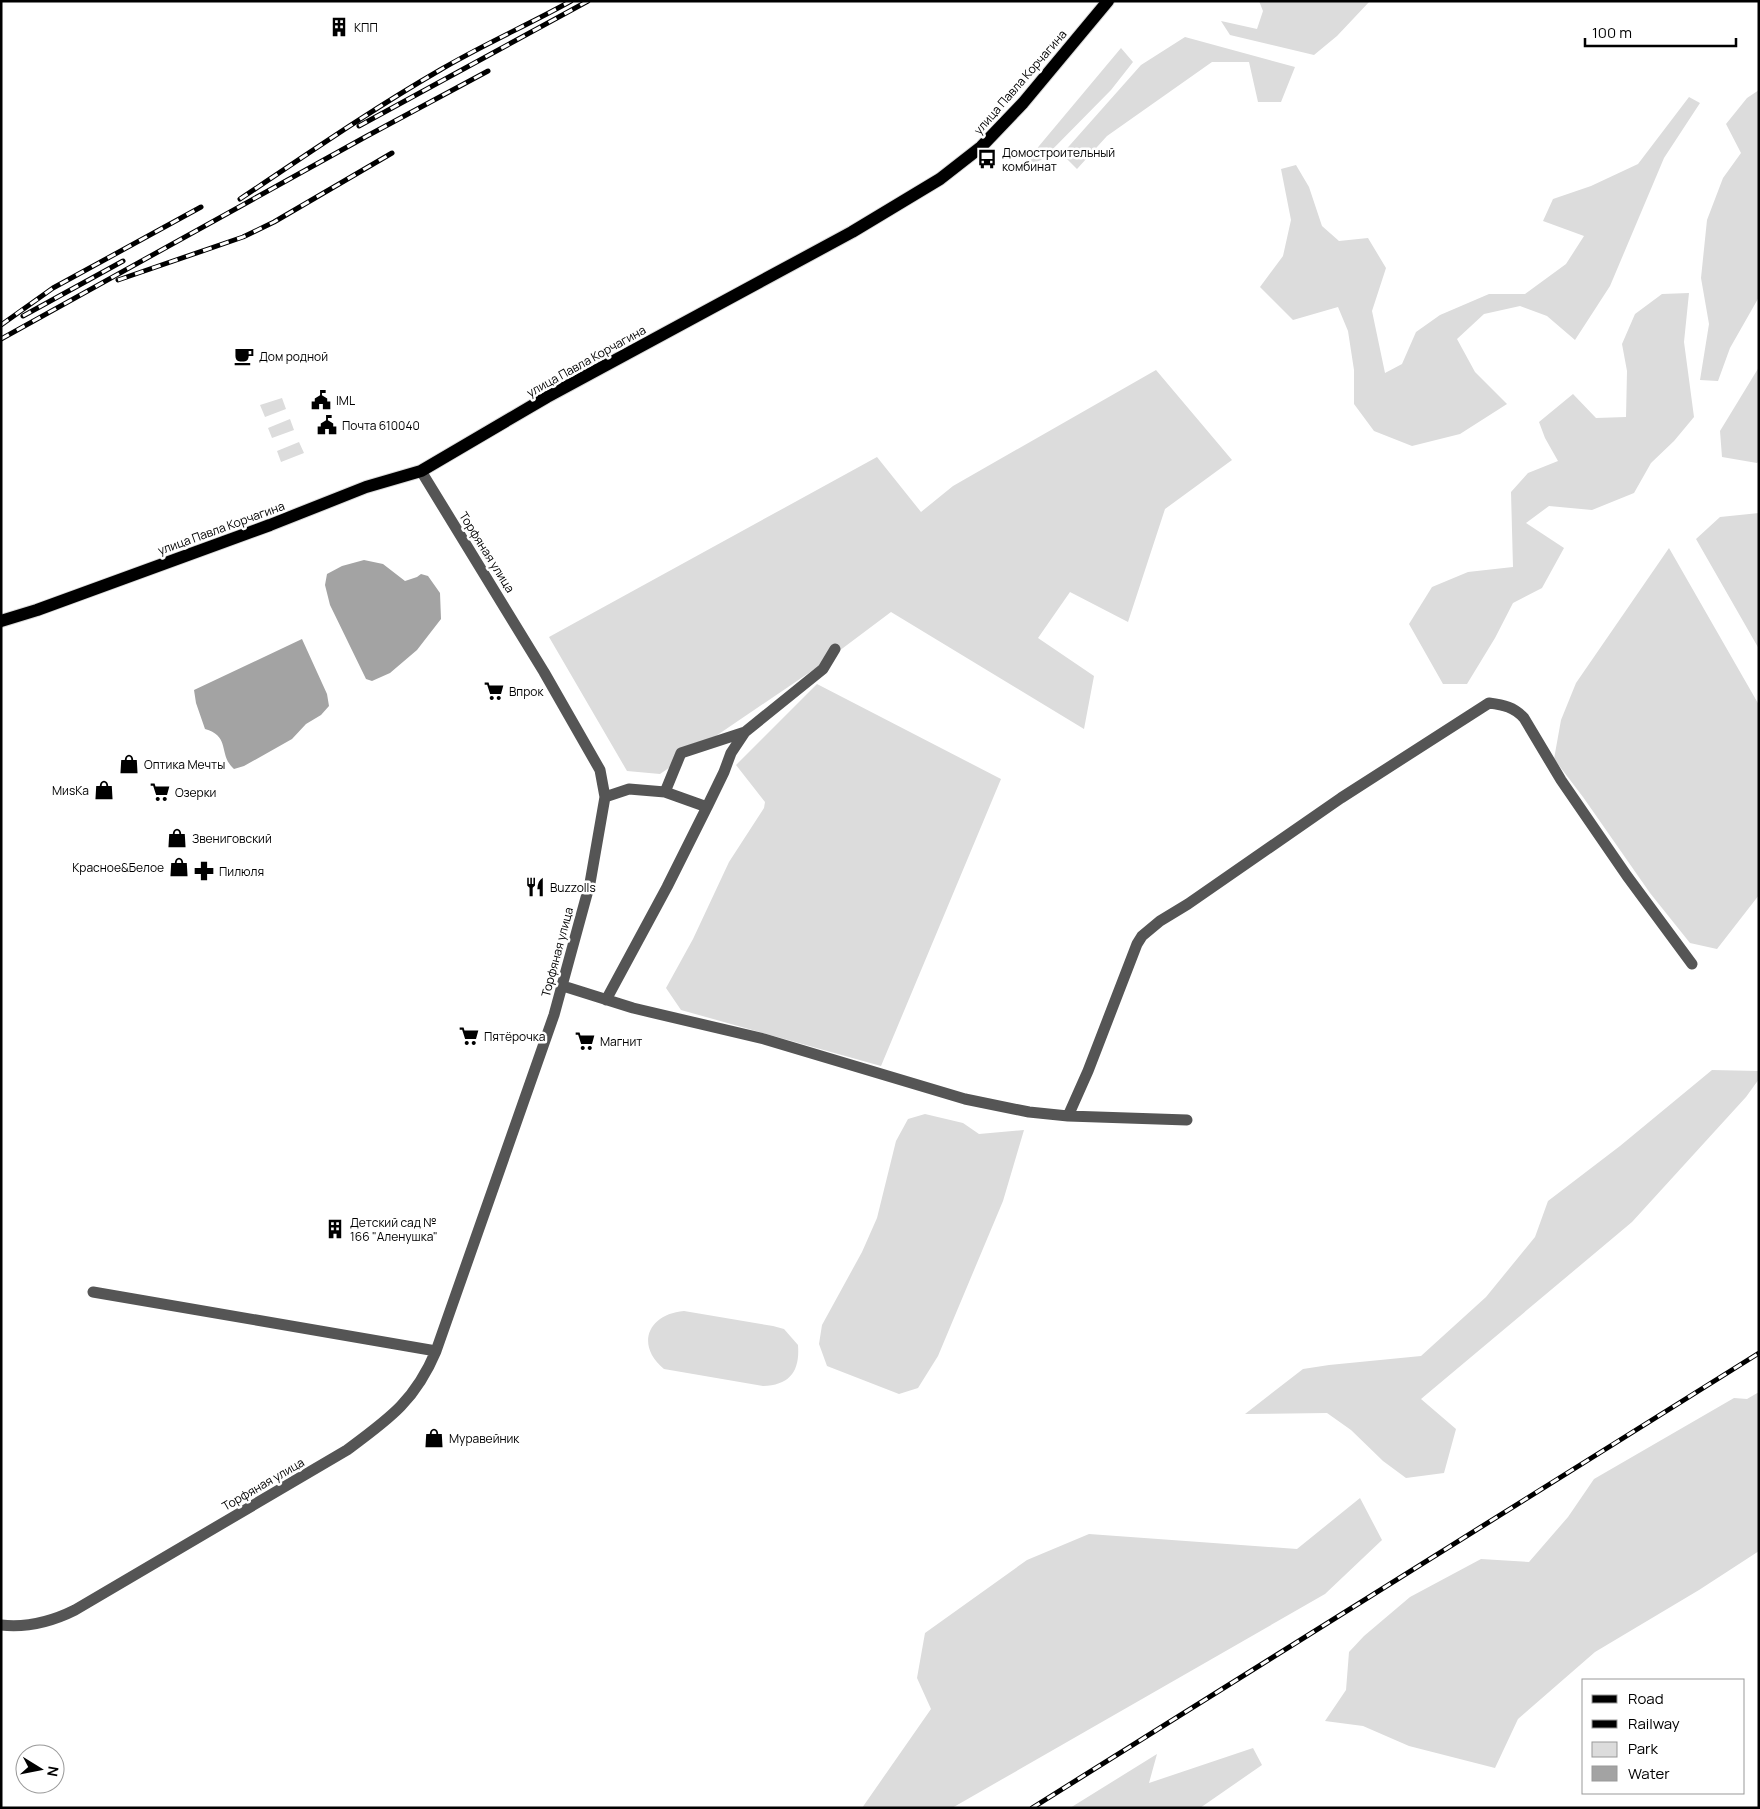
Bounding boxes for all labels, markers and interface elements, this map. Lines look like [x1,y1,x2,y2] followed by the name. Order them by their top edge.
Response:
[1585,15,1736,47] scale bar
[328,16,350,38] building icon: КПП
[354,19,378,36] place label: КПП
[1592,22,1632,43] text: 100 m
[970,26,1070,138] street label: улица Павла Корчагина
[1002,144,1115,175] place label: Домостроительный комбинат
[976,148,998,170] bus stop icon: Домостроительный комбинат
[523,321,649,401] street label: улица Павла Корчагина
[233,345,255,367] cafe icon: Дом родной
[259,348,328,365] place label: Дом родной
[310,389,332,411] public building icon: IML
[336,392,355,409] place label: IML
[316,414,338,436] public building icon: Почта 610040
[342,417,420,434] place label: Почта 610040
[155,497,287,559] street label: улица Павла Корчагина
[455,508,519,596] street label: Торфяная улица
[483,680,505,702] supermarket icon: Впрок
[509,683,544,700] place label: Впрок
[118,753,140,775] shop icon: Оптика Мечты
[144,756,225,773] place label: Оптика Мечты
[93,779,115,801] shop icon: МиsКа
[149,781,171,803] supermarket icon: Озерки
[52,782,89,799] place label: МиsКа
[175,784,216,801] place label: Озерки
[166,827,188,849] shop icon: Звениговский
[192,830,272,847] place label: Звениговский
[168,856,190,878] shop icon: Красное&Белое
[72,859,164,876] place label: Красное&Белое
[193,860,215,882] pharmacy icon: Пилюля
[219,863,264,880] place label: Пилюля
[524,876,546,898] restaurant icon: Buzzolls
[550,879,596,896] place label: Buzzolls
[537,905,577,999] street label: Торфяная улица
[458,1025,480,1047] supermarket icon: Пятёрочка
[484,1028,545,1045] place label: Пятёрочка
[574,1030,596,1052] supermarket icon: Магнит
[600,1033,642,1050] place label: Магнит
[350,1214,438,1245] place label: Детский сад № 166 "Аленушка"
[324,1218,346,1240] building icon: Детский сад № 166 "Аленушка"
[423,1427,445,1449] shop icon: Муравейник
[449,1430,520,1447] place label: Муравейник
[219,1454,307,1514] street label: Торфяная улица
[1582,1679,1745,1794] legend
[1628,1688,1664,1709] text: Road
[1628,1713,1680,1734] text: Railway
[1628,1738,1658,1759] text: Park
[15,1744,65,1794] north arrow
[1628,1763,1670,1784] text: Water
[43,1765,64,1778] text: N

